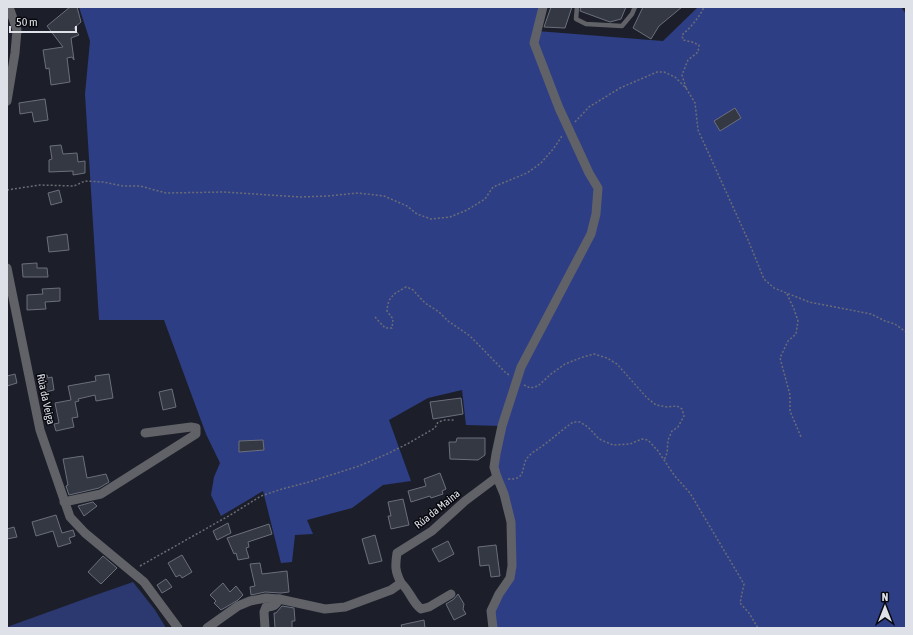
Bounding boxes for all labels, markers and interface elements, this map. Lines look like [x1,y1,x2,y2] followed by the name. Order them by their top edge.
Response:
[10,8,76,34] scale bar
[16,15,38,29] text: 50 m
[35,373,57,425] street label: Rúa da Veiga
[412,487,462,531] street label: Rúa da Maina
[865,587,905,627] north arrow
[882,591,888,603] text: N

